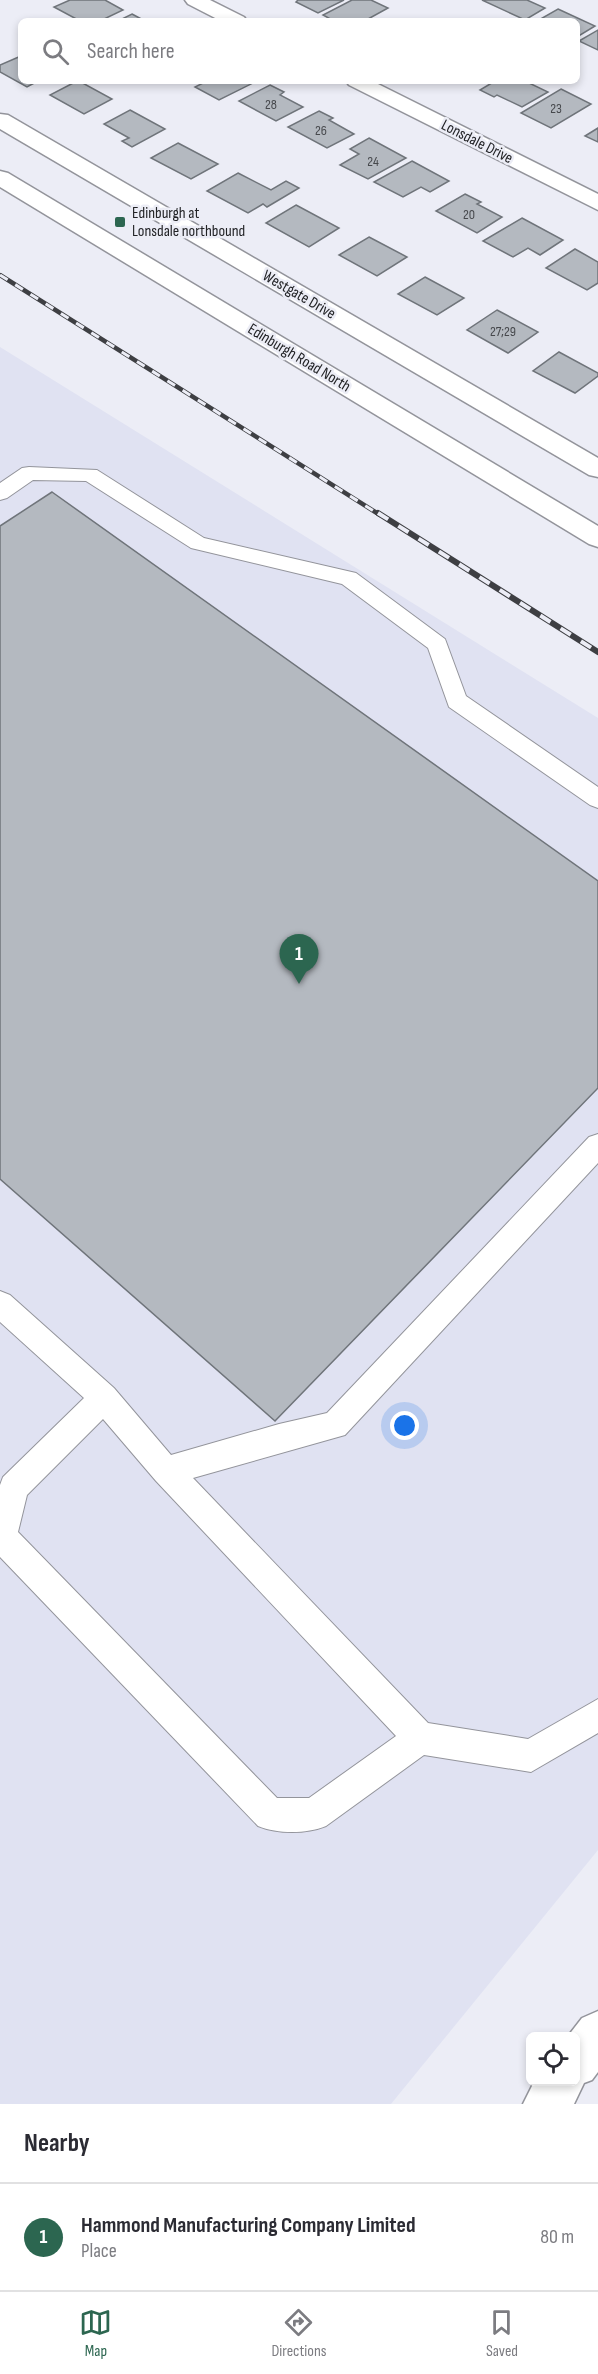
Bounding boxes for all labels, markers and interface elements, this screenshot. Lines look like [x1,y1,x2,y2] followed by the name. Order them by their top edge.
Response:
[18,18,580,84] search box
[39,35,72,68] icon: search
[87,38,174,65] text: Search here
[265,96,277,113] house number: 28
[550,100,562,117] house number: 23
[438,116,516,168] street label: Lonsdale Drive
[315,122,327,139] house number: 26
[367,153,379,170] house number: 24
[132,204,245,241] place label: Edinburgh at Lonsdale northbound
[463,206,475,223] house number: 20
[113,215,127,229] marker: Edinburgh at Lonsdale northbound
[259,266,339,324] street label: Westgate Drive
[244,320,354,396] street label: Edinburgh Road North
[490,323,516,340] house number: 27;29
[280,934,318,984] pin: 1
[390,1411,419,1440] your location
[526,2032,580,2086] map controls
[526,2032,580,2086] button: locate
[24,2128,90,2159] text: Nearby
[81,2212,416,2239] text: Hammond Manufacturing Company Limited
[40,2225,47,2249] text: 1
[540,2225,574,2249] text: 80 m
[81,2239,117,2263] text: Place
[79,2306,112,2361] tab: Map
[271,2306,326,2361] tab: Directions
[485,2306,518,2361] tab: Saved

